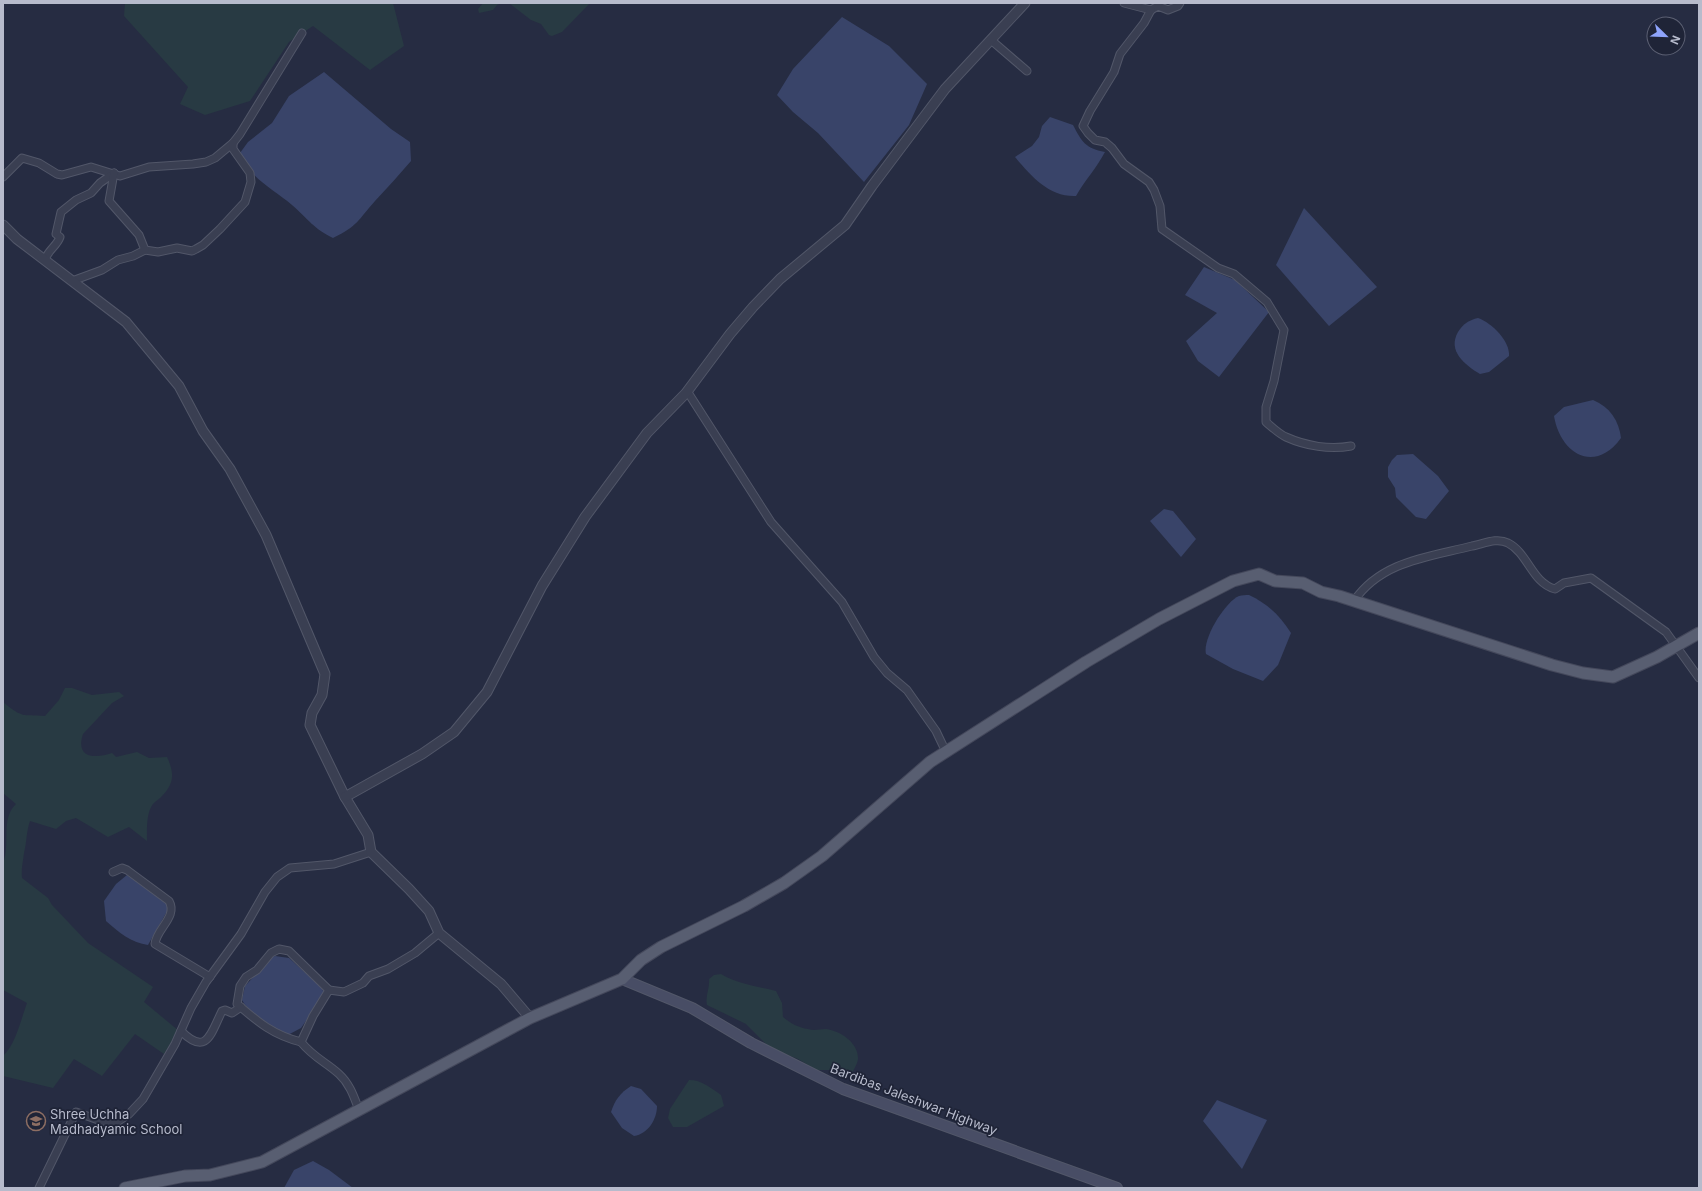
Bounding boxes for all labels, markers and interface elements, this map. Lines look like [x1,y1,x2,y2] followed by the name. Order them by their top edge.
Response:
[1646,16,1686,56] north arrow
[1667,33,1683,47] text: N
[828,1060,1000,1138] street label: Bardibas Jaleshwar Highway
[50,1106,182,1137] place label: Shree Uchha Madhadyamic School
[25,1110,47,1132] school or university icon: Shree Uchha Madhadyamic School

